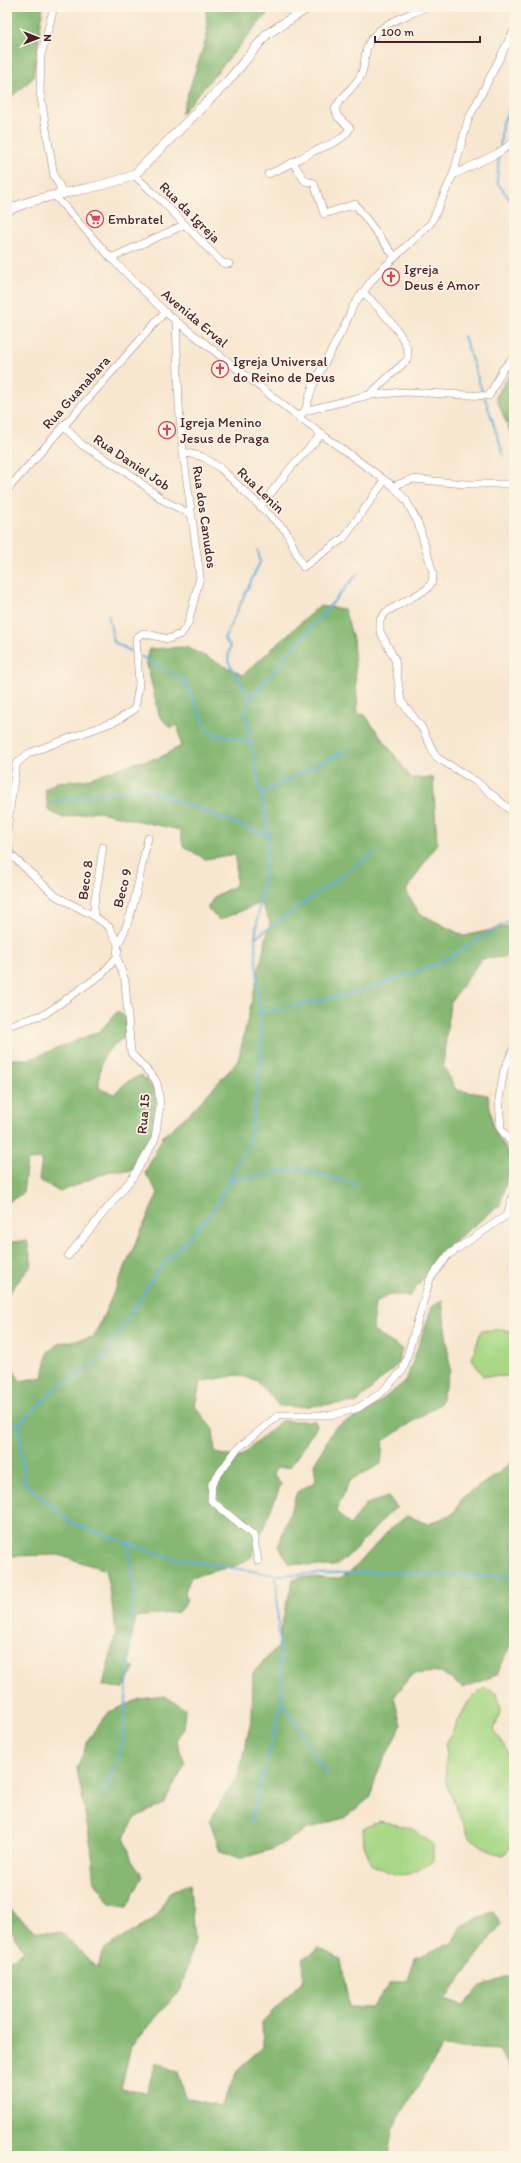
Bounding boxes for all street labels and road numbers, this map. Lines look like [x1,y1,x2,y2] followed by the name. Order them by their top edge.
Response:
[156,178,224,246] street label: Rua da Igreja
[158,286,232,351] street label: Avenida Erval
[39,352,114,433] street label: Rua Guanabara
[90,431,173,494] street label: Rua Daniel Job
[234,464,288,517] street label: Rua Lenin
[189,465,220,569] street label: Rua dos Canudos
[74,859,97,901] street label: Beco 8
[109,867,136,910] street label: Beco 9
[133,1093,154,1135] street label: Rua 15

